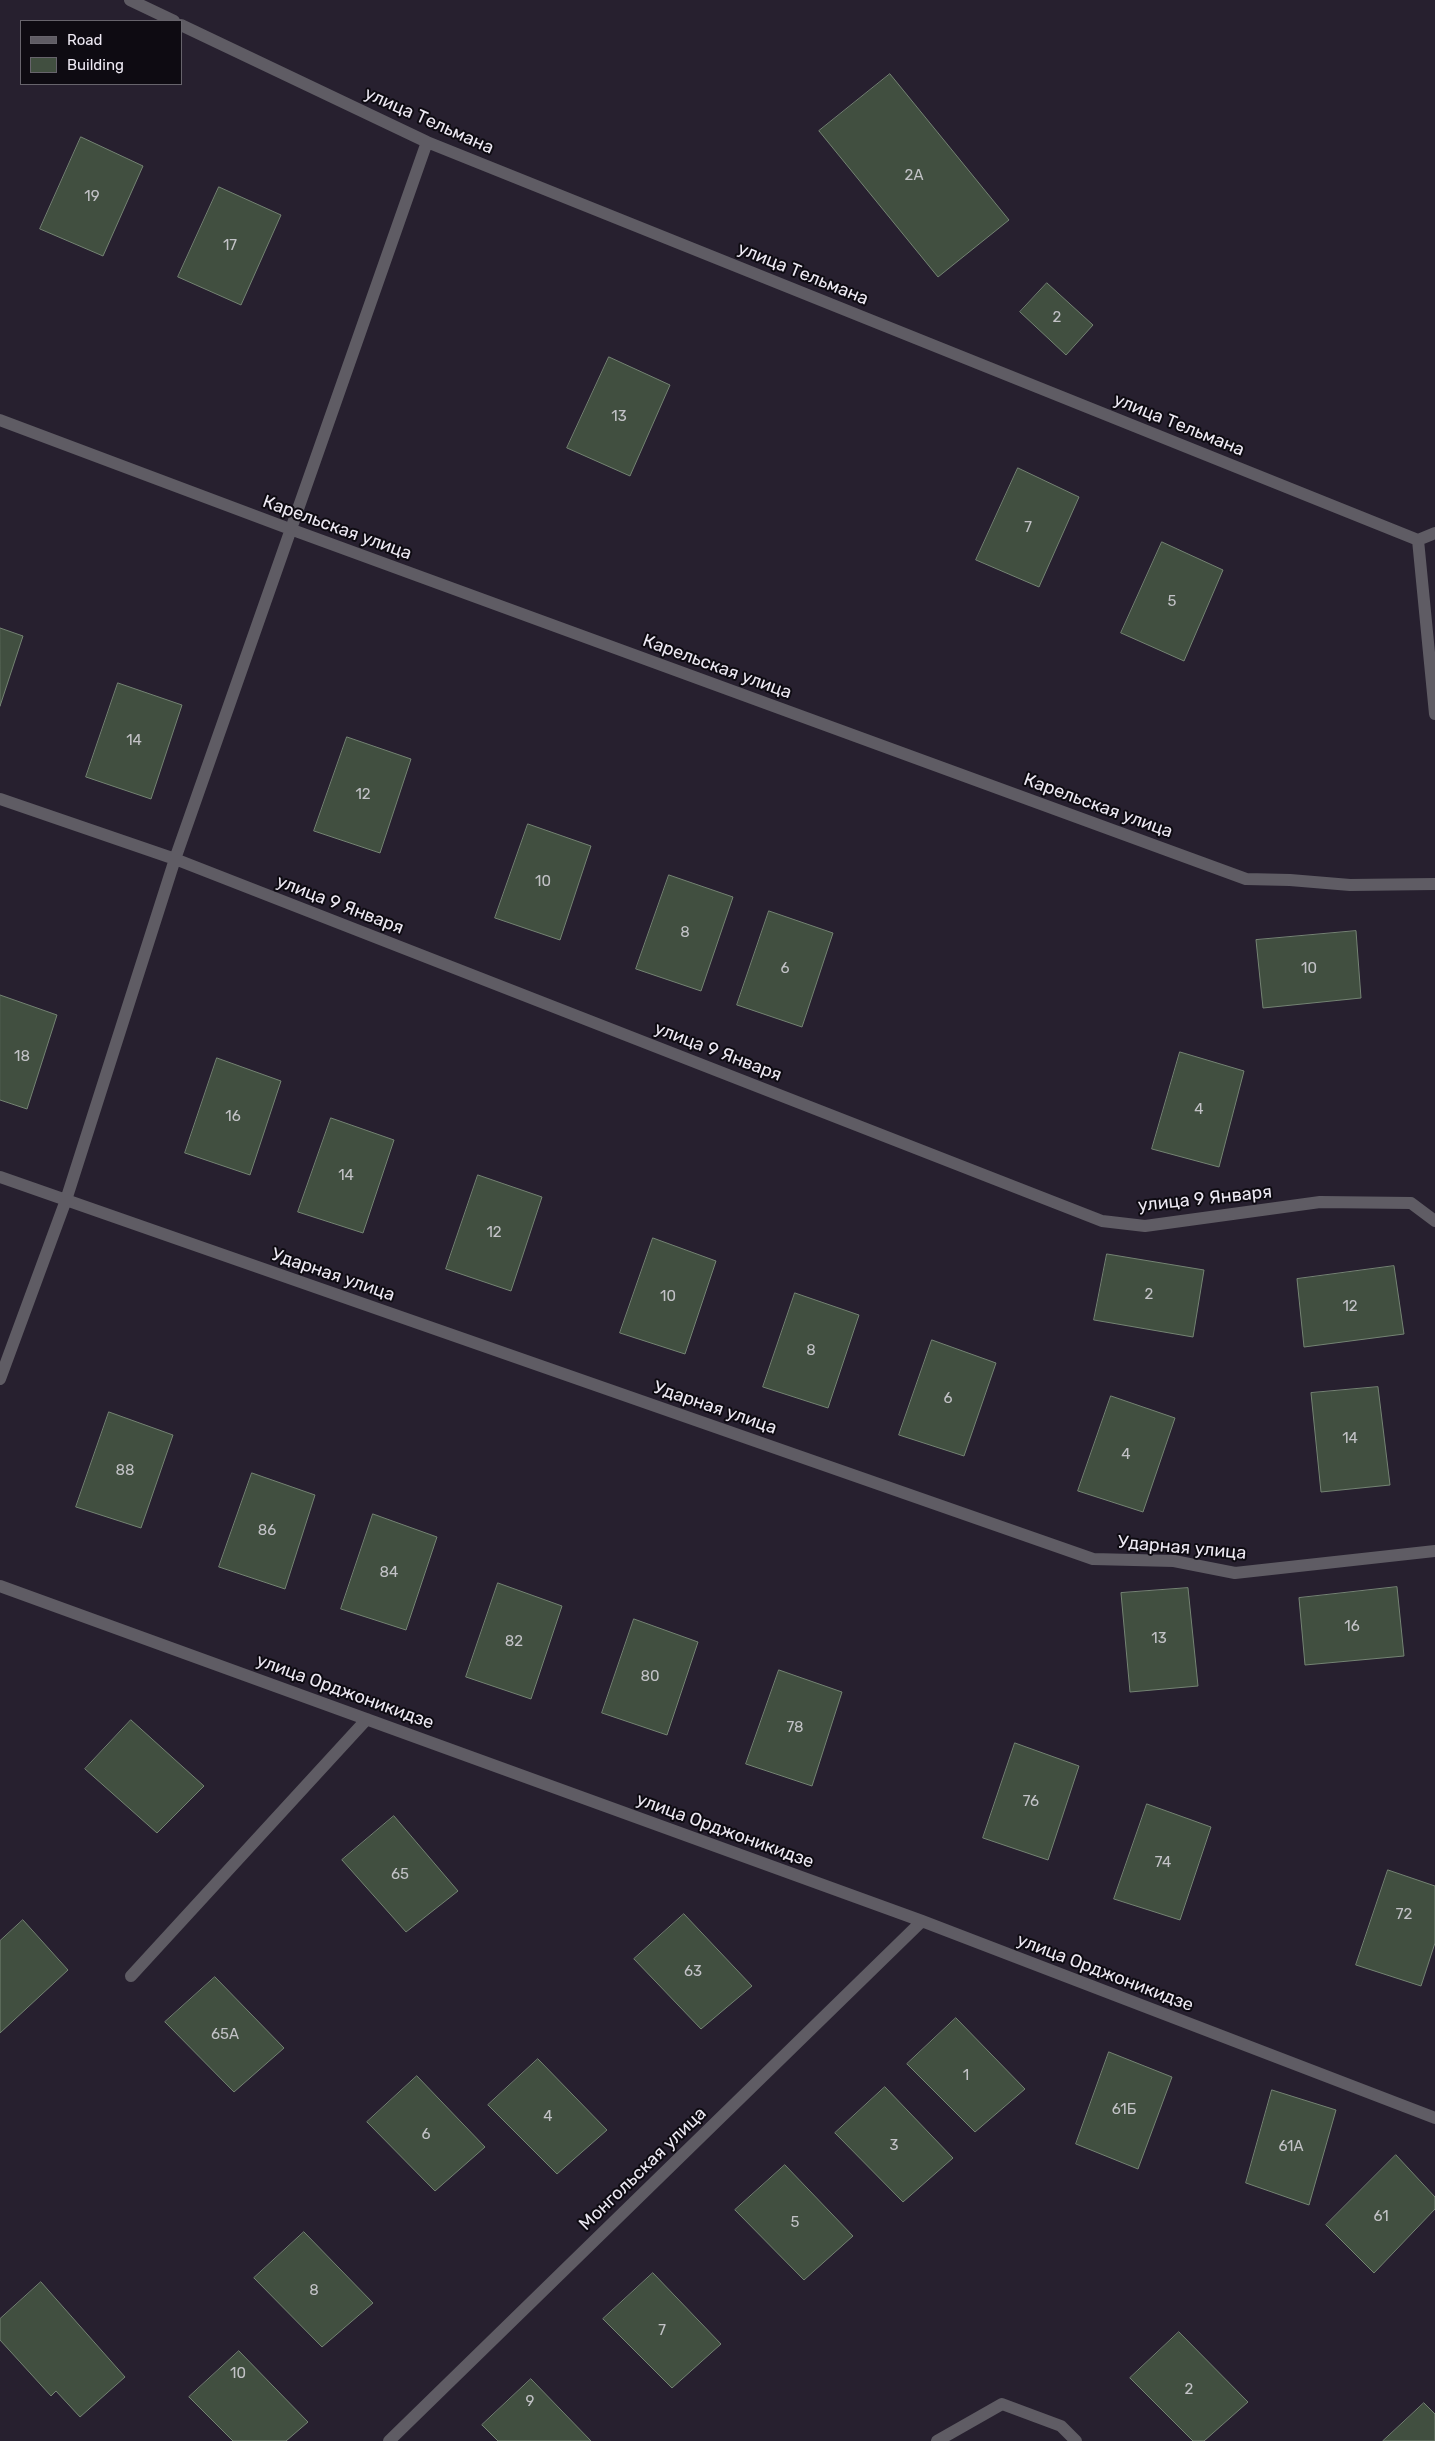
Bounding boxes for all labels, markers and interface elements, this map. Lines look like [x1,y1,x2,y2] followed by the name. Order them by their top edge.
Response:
[20,20,182,85] legend
[67,31,103,49] text: Road
[67,56,124,74] text: Building
[361,83,497,159] street label: улица Тельмана
[905,167,923,185] house number: 2А
[84,188,100,206] house number: 19
[223,237,237,255] house number: 17
[734,238,872,310] street label: улица Тельмана
[1053,309,1061,327] house number: 2
[1110,389,1248,461] street label: улица Тельмана
[611,408,627,426] house number: 13
[259,491,415,565] street label: Карельская улица
[1024,519,1032,537] house number: 7
[1168,593,1176,611] house number: 5
[639,630,795,704] street label: Карельская улица
[126,732,142,750] house number: 14
[1020,769,1176,843] street label: Карельская улица
[355,786,371,804] house number: 12
[273,871,407,939] street label: улица 9 Января
[535,873,551,891] house number: 10
[680,924,690,942] house number: 8
[780,960,790,978] house number: 6
[1301,960,1317,978] house number: 10
[651,1018,785,1086] street label: улица 9 Января
[14,1048,30,1066] house number: 18
[1194,1101,1204,1119] house number: 4
[225,1108,241,1126] house number: 16
[338,1167,354,1185] house number: 14
[1137,1181,1273,1217] street label: улица 9 Января
[486,1224,502,1242] house number: 12
[269,1244,397,1306] street label: Ударная улица
[1145,1286,1153,1304] house number: 2
[660,1288,676,1306] house number: 10
[1342,1298,1358,1316] house number: 12
[806,1342,816,1360] house number: 8
[651,1377,779,1439] street label: Ударная улица
[943,1390,953,1408] house number: 6
[1342,1430,1358,1448] house number: 14
[1121,1446,1131,1464] house number: 4
[115,1462,135,1480] house number: 88
[258,1522,276,1540] house number: 86
[1117,1532,1247,1564] street label: Ударная улица
[380,1564,398,1582] house number: 84
[1344,1618,1360,1636] house number: 16
[1151,1630,1167,1648] house number: 13
[505,1633,523,1651] house number: 82
[253,1650,437,1734] street label: улица Орджоникидзе
[640,1668,660,1686] house number: 80
[786,1719,804,1737] house number: 78
[633,1789,817,1873] street label: улица Орджоникидзе
[1023,1793,1039,1811] house number: 76
[1155,1854,1171,1872] house number: 74
[391,1866,409,1884] house number: 65
[1396,1906,1412,1924] house number: 72
[1014,1929,1196,2017] street label: улица Орджоникидзе
[684,1963,702,1981] house number: 63
[211,2026,239,2044] house number: 65А
[963,2067,969,2085] house number: 1
[1112,2101,1136,2119] house number: 61Б
[575,2103,711,2235] street label: Монгольская улица
[543,2108,553,2126] house number: 4
[421,2126,431,2144] house number: 6
[889,2137,899,2155] house number: 3
[1278,2138,1304,2156] house number: 61А
[1373,2208,1389,2226] house number: 61
[791,2214,799,2232] house number: 5
[309,2282,319,2300] house number: 8
[658,2322,666,2340] house number: 7
[230,2365,246,2383] house number: 10
[1185,2381,1193,2399] house number: 2
[526,2393,534,2411] house number: 9

